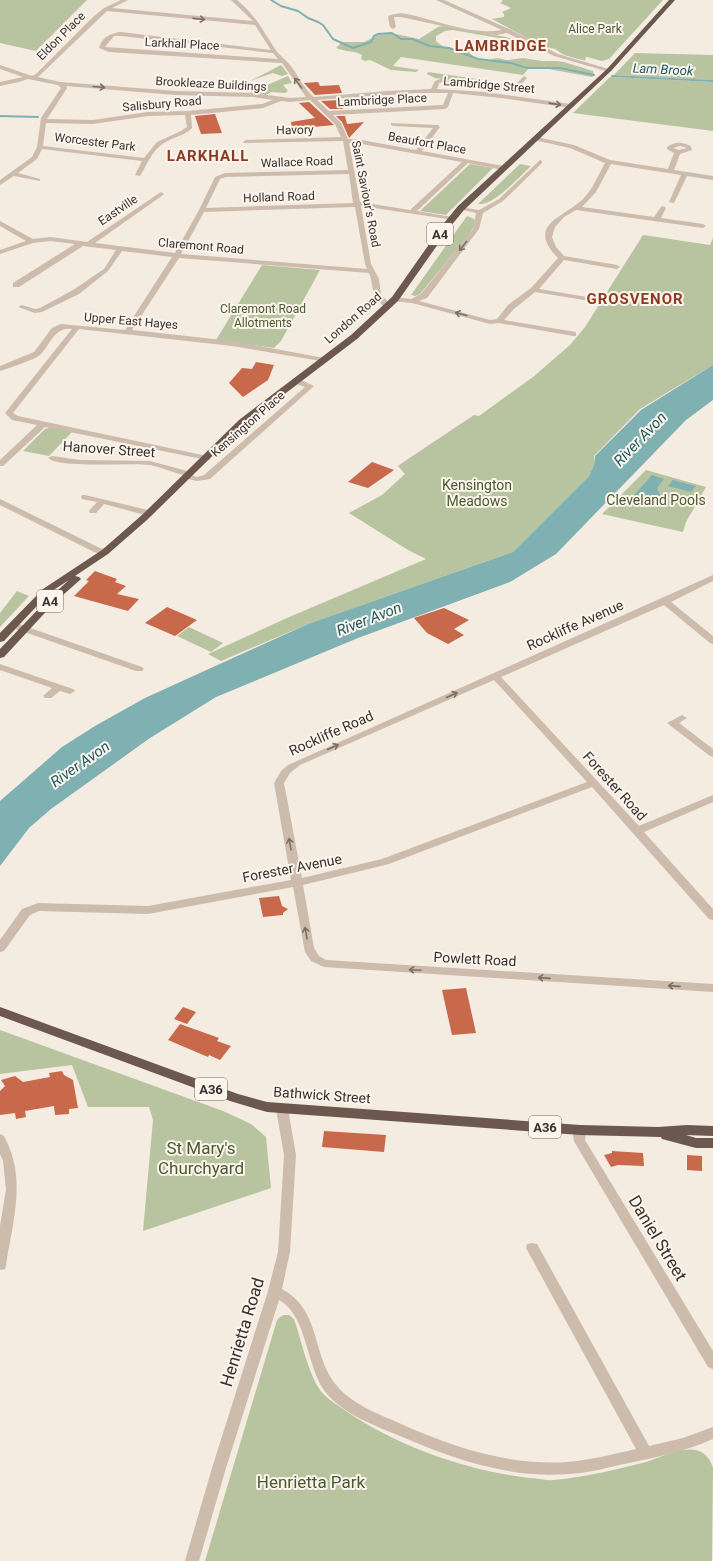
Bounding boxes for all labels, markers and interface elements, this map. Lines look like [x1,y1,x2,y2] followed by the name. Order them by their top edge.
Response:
[34,9,88,63] street label: Eldon Place
[192,15,205,22] one-way arrow
[568,22,623,36] park label: Alice Park
[144,35,220,53] street label: Larkhall Place
[455,37,547,55] district label: LAMBRIDGE
[632,60,694,79] water label: Lam Brook
[155,74,267,94] street label: Brookleaze Buildings
[443,74,535,96] street label: Lambridge Street
[294,77,302,88] one-way arrow
[92,84,105,91] one-way arrow
[337,91,427,109] street label: Lambridge Place
[122,94,202,114] street label: Salisbury Road
[548,100,561,108] one-way arrow
[276,123,314,137] street label: Havory
[387,129,467,157] street label: Beaufort Place
[54,130,137,154] street label: Worcester Park
[349,139,383,249] street label: Saint Saviour's Road
[167,147,249,165] district label: LARKHALL
[261,154,333,170] street label: Wallace Road
[243,189,315,205] street label: Holland Road
[96,192,140,228] street label: Eastville
[427,223,453,245] road number: A4
[158,235,244,257] street label: Claremont Road
[459,240,467,251] one-way arrow
[322,290,384,346] street label: London Road
[586,290,684,308] district label: GROSVENOR
[220,302,306,330] park label: Claremont Road Allotments
[83,310,179,332] street label: Upper East Hayes
[455,310,468,317] one-way arrow
[208,388,288,460] street label: Kensington Place
[610,408,670,470] water label: River Avon
[62,438,156,460] street label: Hanover Street
[442,477,512,509] park label: Kensington Meadows
[606,492,706,508] park label: Cleveland Pools
[37,590,63,612] road number: A4
[524,597,626,653] street label: Rockliffe Avenue
[334,598,404,640] water label: River Avon
[446,690,458,698] one-way arrow
[286,707,376,759] street label: Rockliffe Road
[47,737,113,791] water label: River Avon
[327,743,339,750] one-way arrow
[580,748,650,824] street label: Forester Road
[286,838,294,851] one-way arrow
[241,851,343,885] street label: Forester Avenue
[302,926,310,939] one-way arrow
[433,949,517,969] street label: Powlett Road
[409,966,422,974] one-way arrow
[538,974,551,981] one-way arrow
[668,982,681,989] one-way arrow
[195,1078,227,1100] road number: A36
[273,1084,372,1106] street label: Bathwick Street
[529,1116,561,1138] road number: A36
[158,1138,244,1178] park label: St Mary's Churchyard
[625,1192,691,1284] street label: Daniel Street
[216,1275,268,1389] street label: Henrietta Road
[257,1472,366,1492] park label: Henrietta Park

